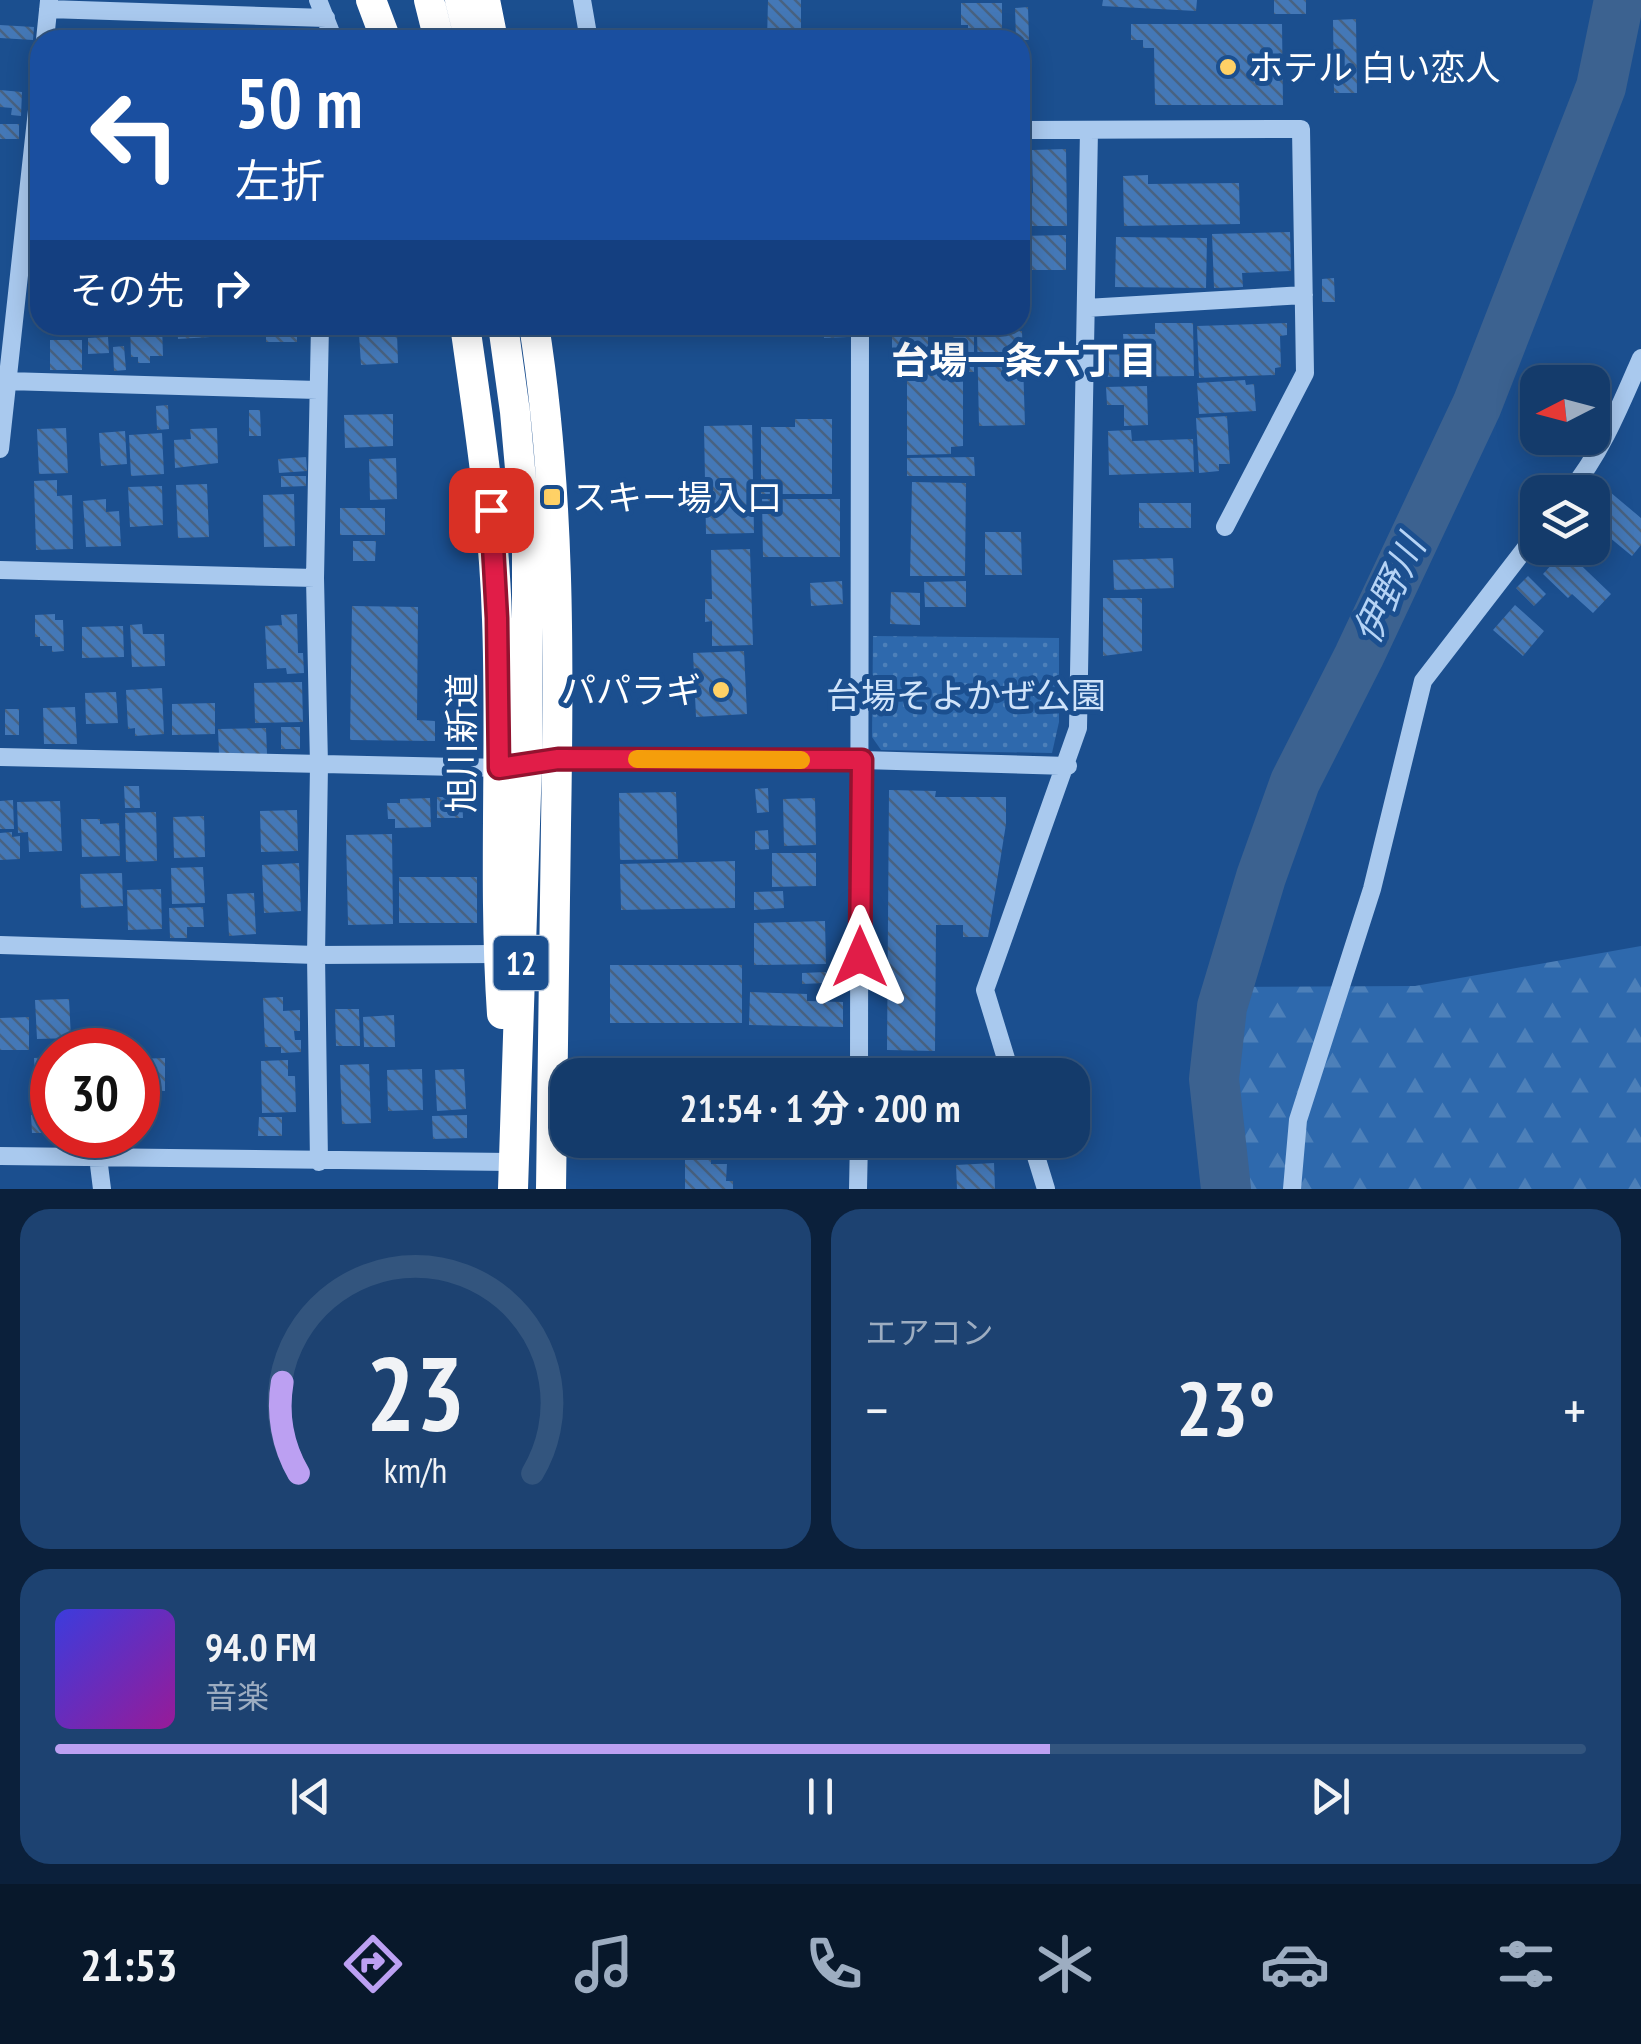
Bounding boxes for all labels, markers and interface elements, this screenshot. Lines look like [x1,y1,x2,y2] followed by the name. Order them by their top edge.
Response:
[1248,44,1500,90] place label: ホテル 白い恋人
[1217,56,1239,78] marker: ホテル 白い恋人
[235,57,363,147] text: 50 m
[70,70,200,200] icon: left
[235,151,325,209] text: 左折
[204,260,259,315] icon: right
[70,265,184,314] text: その先
[891,335,1157,384] district label: 台場一条六丁目
[1520,365,1610,455] north arrow
[1520,365,1610,565] map controls
[449,468,534,553] pin
[572,474,782,520] place label: スキー場入口
[1520,475,1610,565] button: layers
[464,483,519,538] icon: arrive
[541,486,563,508] marker: スキー場入口
[1341,523,1437,651] water label: 伊野川
[561,667,701,713] place label: パパラギ
[826,672,1106,718] park label: 台場そよかぜ公園
[438,673,484,813] street label: 旭川新道
[710,679,732,701] marker: パパラギ
[808,905,912,1009] position arrow
[494,936,548,990] road number: 12
[30,1028,160,1158] speed limit sign: 30
[680,1083,960,1132] text: 21:54 · 1 分 · 200 m
[866,1311,994,1353] text: エアコン
[366,1325,465,1460] text: 23
[1176,1360,1275,1457] text: 23°
[866,1374,888,1445] text: −
[1563,1374,1586,1445] text: +
[384,1447,447,1493] text: km/h
[205,1622,317,1671] text: 94.0 FM
[205,1675,269,1717] text: 音楽
[283,1769,338,1824] icon: previous
[793,1769,848,1824] icon: pause
[1303,1769,1358,1824] icon: next
[338,1929,408,1999] icon: directions
[569,1929,639,1999] icon: music
[799,1929,869,1999] icon: phone
[1030,1929,1100,1999] icon: climate
[1260,1929,1330,1999] icon: car
[1491,1929,1561,1999] icon: filters
[80,1935,178,1993] text: 21:53

